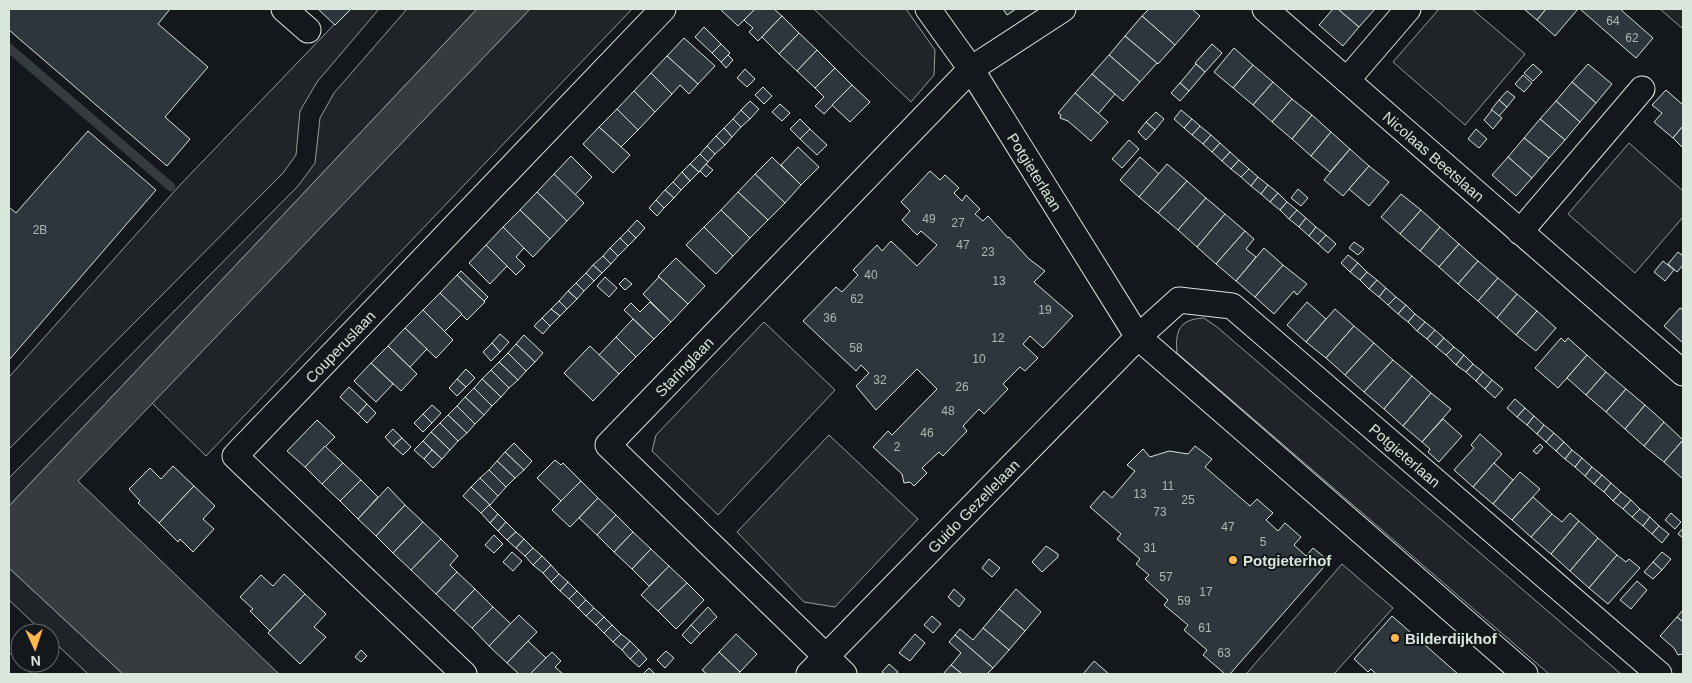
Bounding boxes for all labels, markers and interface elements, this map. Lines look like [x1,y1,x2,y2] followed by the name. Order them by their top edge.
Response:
[1606,14,1620,28] house number: 64
[1625,31,1639,45] house number: 62
[1380,108,1488,205] street label: Nicolaas Beetslaan
[1004,130,1066,214] street label: Potgieterlaan
[922,212,936,226] house number: 49
[951,216,965,230] house number: 27
[33,223,47,237] house number: 2B
[956,238,970,252] house number: 47
[981,245,995,259] house number: 23
[864,268,878,282] house number: 40
[992,274,1006,288] house number: 13
[850,292,864,306] house number: 62
[1038,303,1052,317] house number: 19
[302,307,378,386] street label: Couperuslaan
[823,311,837,325] house number: 36
[991,331,1005,345] house number: 12
[651,333,716,400] street label: Staringlaan
[849,341,863,355] house number: 58
[972,352,986,366] house number: 10
[873,373,887,387] house number: 32
[955,380,969,394] house number: 26
[941,404,955,418] house number: 48
[1366,420,1444,490] street label: Potgieterlaan
[920,426,934,440] house number: 46
[894,440,901,454] house number: 2
[924,456,1022,556] street label: Guido Gezellelaan
[1162,479,1175,493] house number: 11
[1133,487,1147,501] house number: 13
[1181,493,1195,507] house number: 25
[1153,505,1167,519] house number: 73
[1221,520,1235,534] house number: 47
[1260,535,1267,549] house number: 5
[1143,541,1157,555] house number: 31
[1243,552,1332,569] place label: Potgieterhof
[1227,554,1239,566] marker: Potgieterhof
[1159,570,1173,584] house number: 57
[1199,585,1213,599] house number: 17
[1177,594,1191,608] house number: 59
[1198,621,1212,635] house number: 61
[10,623,60,673] north arrow
[1405,630,1498,647] place label: Bilderdijkhof
[1389,632,1401,644] marker: Bilderdijkhof
[1217,646,1231,660] house number: 63
[30,653,41,669] text: N

